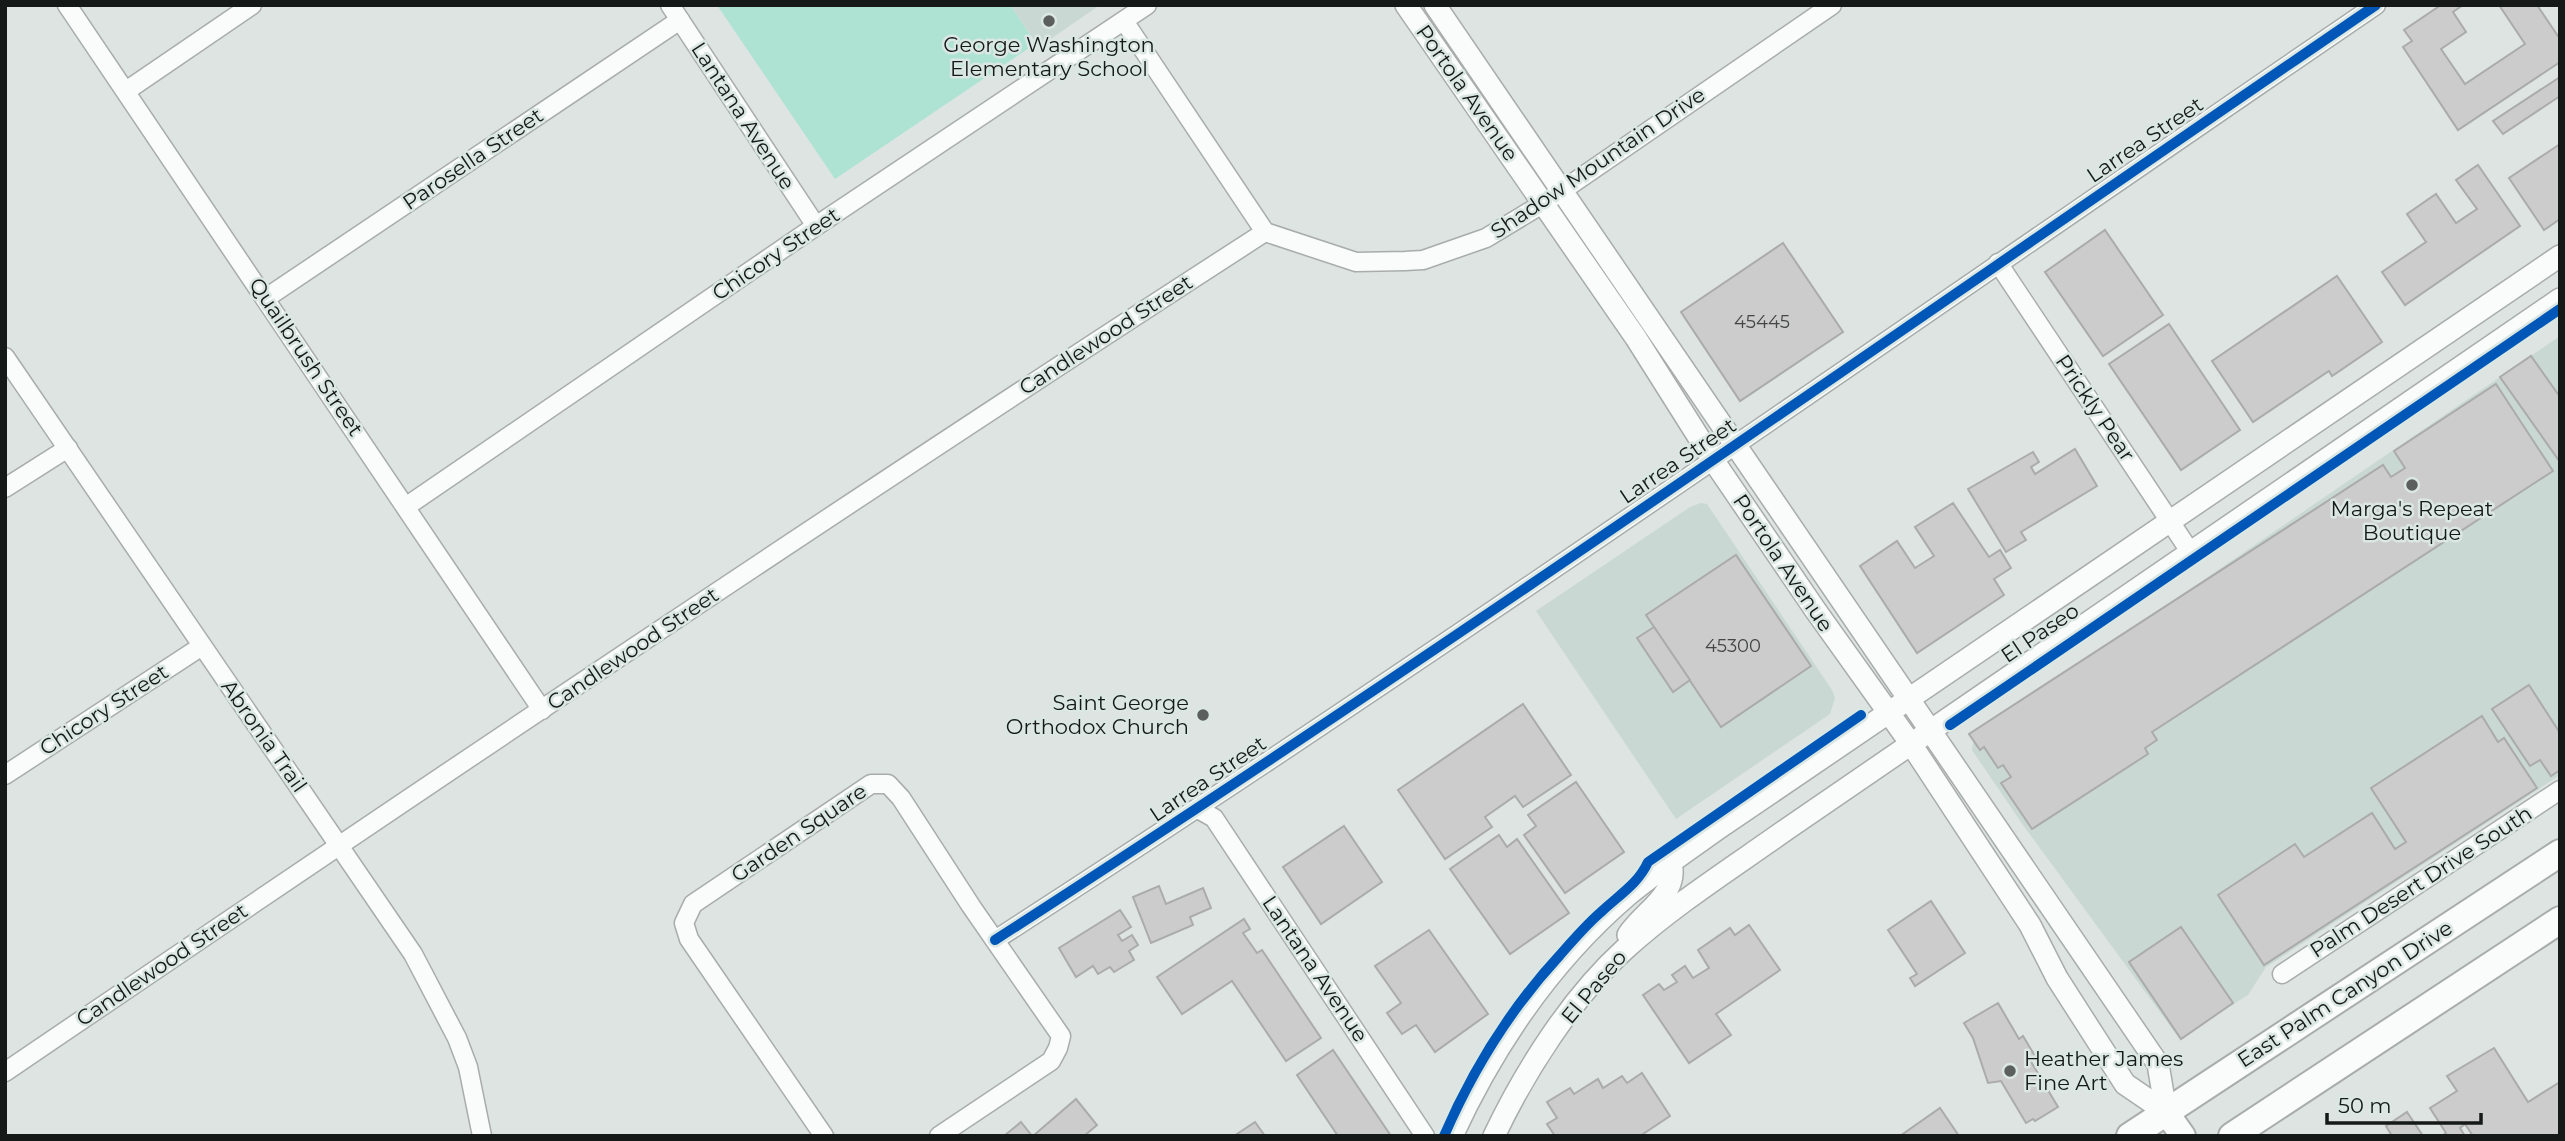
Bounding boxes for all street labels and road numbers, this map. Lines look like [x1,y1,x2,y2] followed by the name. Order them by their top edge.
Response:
[1411,20,1524,166] street label: Portola Avenue
[686,37,800,194] street label: Lantana Avenue
[1486,82,1710,244] street label: Shadow Mountain Drive
[2082,91,2208,188] street label: Larrea Street
[398,102,548,215] street label: Parosella Street
[707,202,844,305] street label: Chicory Street
[1014,269,1197,400] street label: Candlewood Street
[244,273,369,441] street label: Quailbrush Street
[2051,350,2140,466] street label: Prickly Pear
[1615,412,1741,509] street label: Larrea Street
[1728,489,1839,636] street label: Portola Avenue
[542,582,723,715] street label: Candlewood Street
[1996,597,2083,668] street label: El Paseo
[35,659,173,760] street label: Chicory Street
[216,675,312,797] street label: Abronia Trail
[1145,730,1271,827] street label: Larrea Street
[726,778,871,887] street label: Garden Square
[2305,800,2536,963] street label: Palm Desert Drive South
[1257,891,1374,1047] street label: Lantana Avenue
[71,898,252,1031] street label: Candlewood Street
[2233,915,2457,1072] street label: East Palm Canyon Drive
[1556,945,1632,1029] street label: El Paseo

